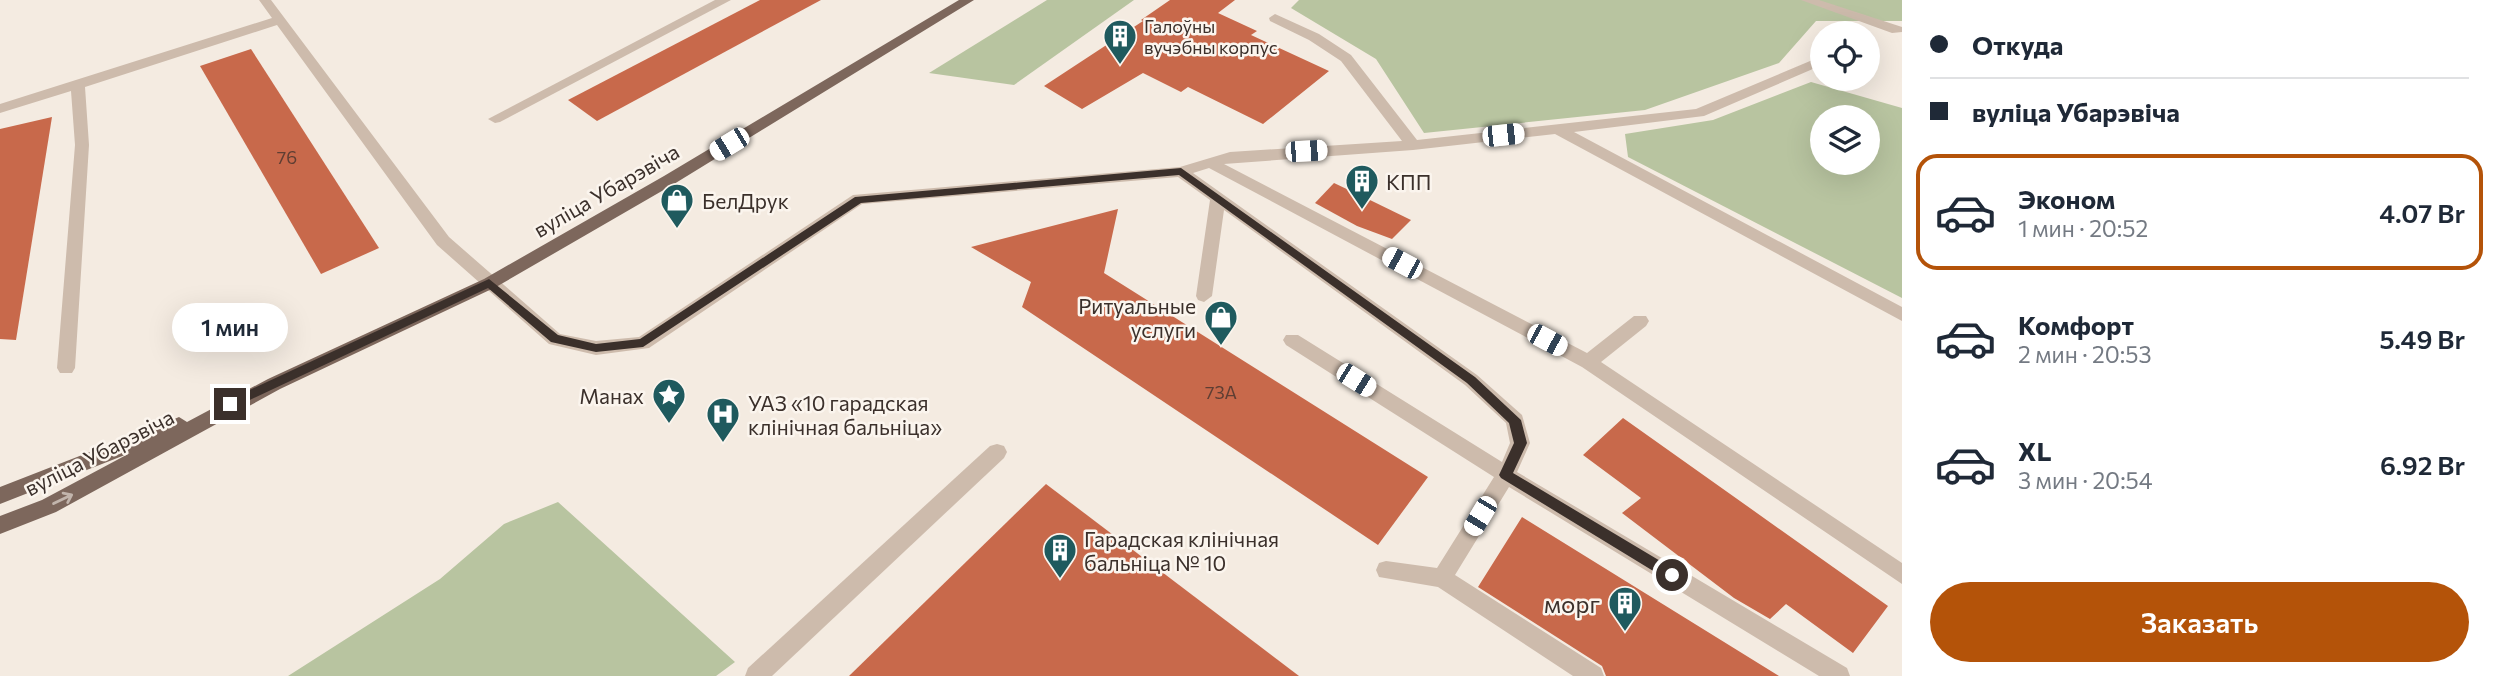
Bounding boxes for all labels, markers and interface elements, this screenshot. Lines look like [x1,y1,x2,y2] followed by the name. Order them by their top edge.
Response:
[1144,15,1278,58] place label: Галоўны вучэбны корпус
[1101,17,1139,66] building icon: Галоўны вучэбны корпус
[1810,21,1880,175] map controls
[1810,21,1880,91] button: locate
[1972,29,2063,60] text: Откуда
[1972,96,2180,127] text: вуліца Убарэвіча
[1810,105,1880,175] button: layers
[1482,122,1525,148] car
[706,124,753,164] car
[529,138,683,242] street label: вуліца Убарэвіча
[1285,139,1328,163] car
[277,146,297,168] house number: 76
[1343,162,1381,211] building icon: КПП
[1386,169,1431,194] place label: КПП
[658,181,696,230] shop icon: БелДрук
[1934,181,1997,244] icon: car
[2018,183,2115,214] text: Эконом
[702,188,789,213] place label: БелДрук
[2379,197,2465,228] text: 4.07 Br
[2018,214,2148,242] text: 1 мин · 20:52
[1379,244,1426,282] car
[1078,293,1196,342] place label: Ритуальные услуги
[1202,298,1240,347] shop icon: Ритуальные услуги
[172,302,288,352] callout: 1 мин
[1934,307,1997,370] icon: car
[2018,309,2134,340] text: Комфорт
[201,313,259,341] text: 1 мин
[1524,321,1571,359] car
[2380,323,2465,354] text: 5.49 Br
[2018,340,2152,368] text: 2 мин · 20:53
[1333,360,1380,400] car
[650,376,688,425] place icon: Манах
[1205,381,1237,403] house number: 73А
[579,383,644,408] place label: Манах
[214,388,246,420] route end
[748,390,942,439] place label: УАЗ «10 гарадская клінічная бальніца»
[704,395,742,444] hospital icon: УАЗ «10 гарадская клінічная бальніца»
[20,404,178,500] street label: вуліца Убарэвіча
[1934,433,1997,496] icon: car
[2018,435,2052,466] text: XL
[2380,449,2465,480] text: 6.92 Br
[2018,466,2153,494] text: 3 мин · 20:54
[52,492,73,506] one-way arrow
[1461,493,1500,539] car
[1084,526,1279,575] place label: Гарадская клінічная бальніца № 10
[1041,531,1079,580] building icon: Гарадская клінічная бальніца № 10
[1656,559,1688,591] route start
[1930,582,2469,662] button: Заказать
[1606,584,1644,633] building icon: морг
[1544,589,1600,618] place label: морг

